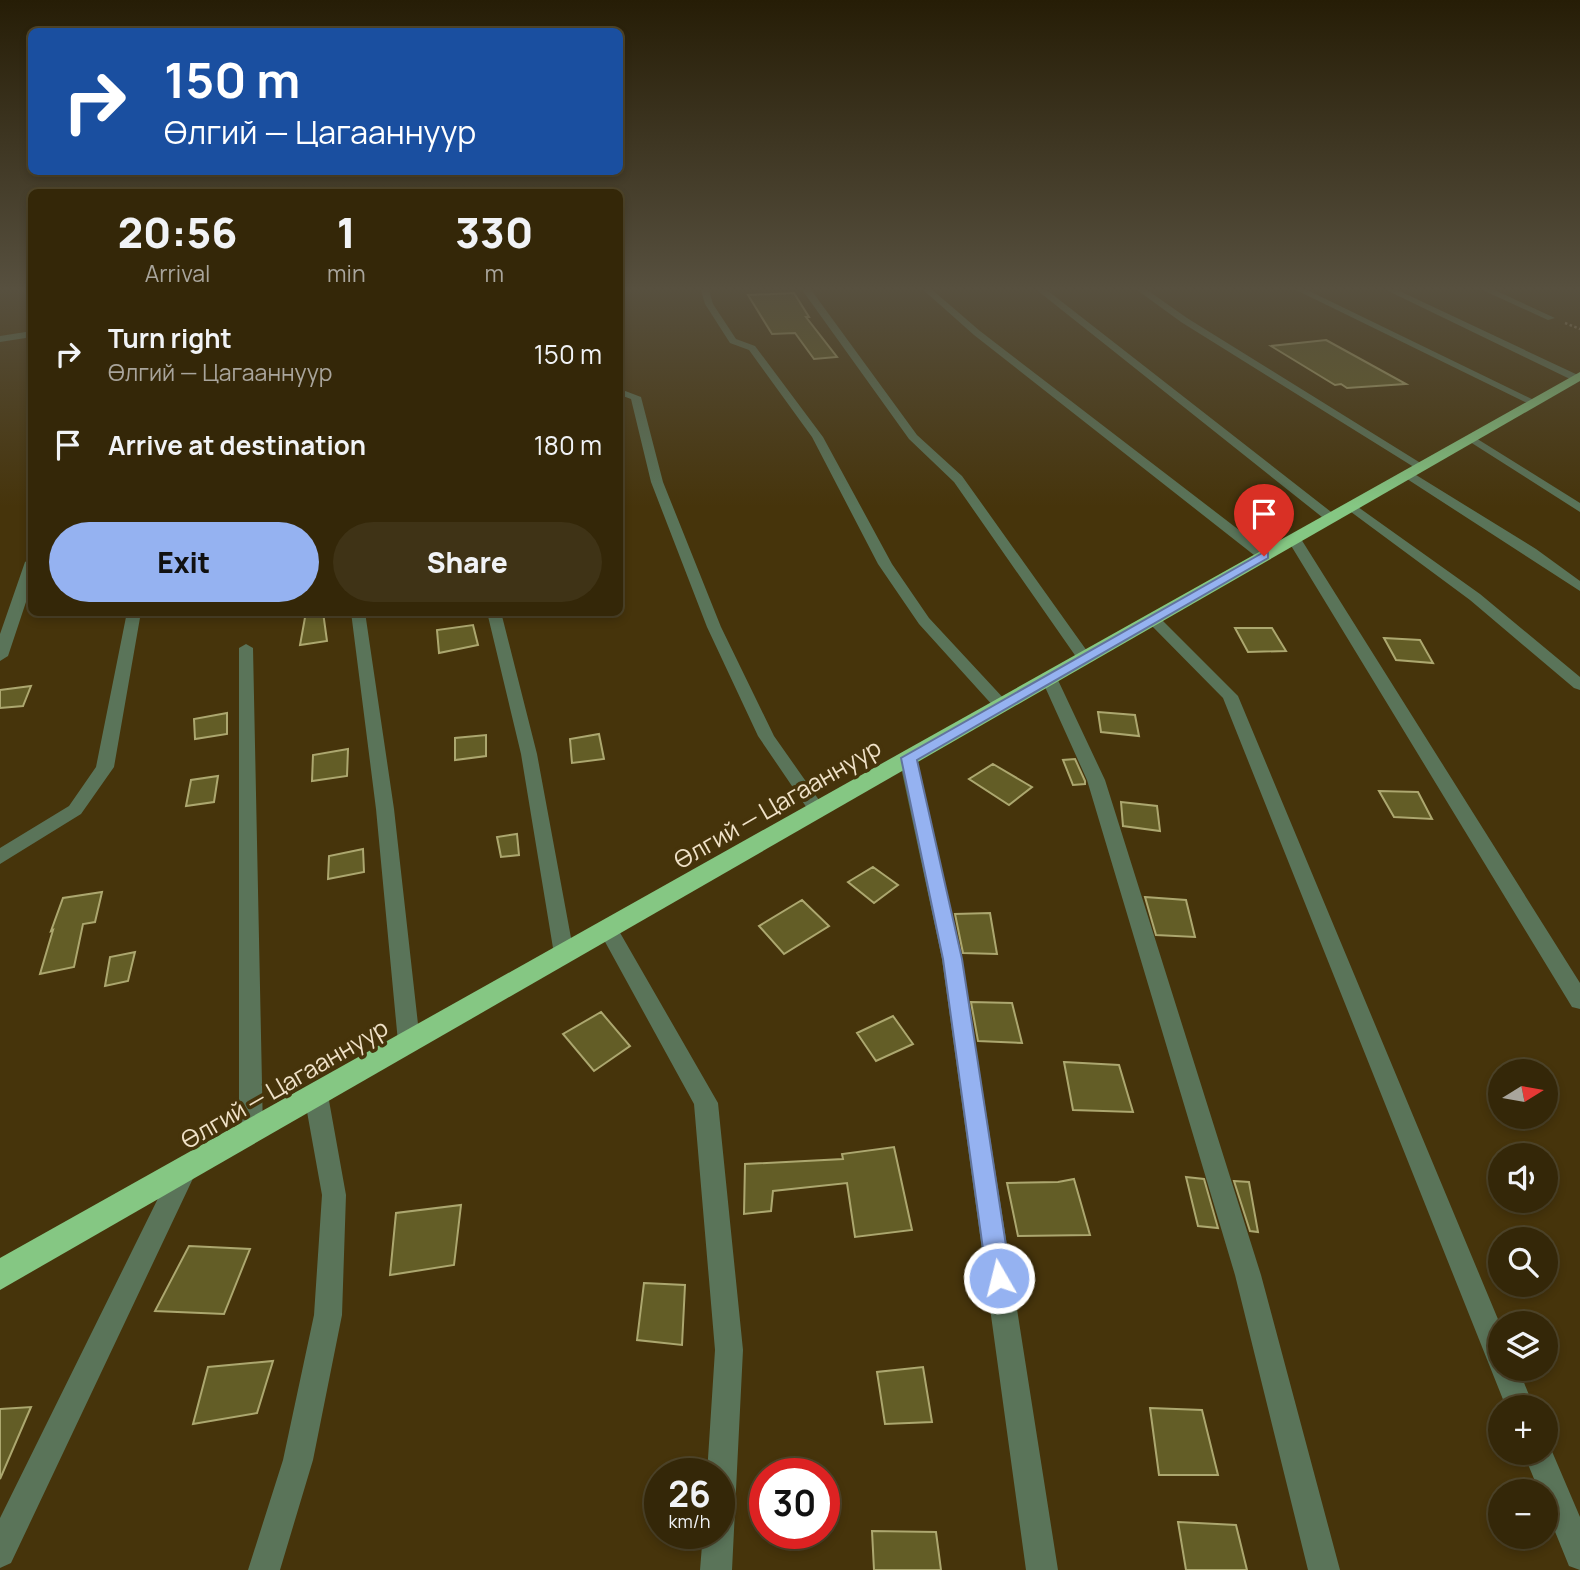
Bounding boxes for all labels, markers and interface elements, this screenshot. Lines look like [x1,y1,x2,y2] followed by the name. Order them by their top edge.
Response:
[164,46,300,113] text: 150 m
[49,56,140,147] icon: right
[164,110,476,154] text: Өлгий — Цагааннуур
[118,203,237,261] text: 20:56
[337,203,356,261] text: 1
[455,203,533,261] text: 330
[145,257,210,289] text: Arrival
[327,257,366,289] text: min
[485,257,504,289] text: m
[108,320,232,356] text: Turn right
[49,335,87,373] icon: right
[534,336,602,372] text: 150 m
[108,356,332,388] text: Өлгий — Цагааннуур
[49,426,87,464] icon: arrive
[108,427,366,463] text: Arrive at destination
[534,427,602,463] text: 180 m
[1234,484,1294,556] pin
[1245,495,1283,533] icon: arrive
[49,522,319,602] button: Exit
[333,522,602,602] button: Share
[667,730,887,876] street label: Өлгий — Цагааннуур
[174,1010,394,1156] street label: Өлгий — Цагааннуур
[1488,1059,1558,1129] north arrow
[1488,1059,1558,1549] map controls
[1488,1143,1558,1213] button: sound
[1488,1227,1558,1297] button: search
[962,1241,1036,1315] position arrow
[1488,1311,1558,1381] button: layers
[1488,1395,1558,1465] button: +
[749,1458,840,1549] speed limit sign: 30
[668,1470,711,1518] text: 26
[1488,1479,1558,1549] button: −
[669,1509,710,1533] text: km/h

